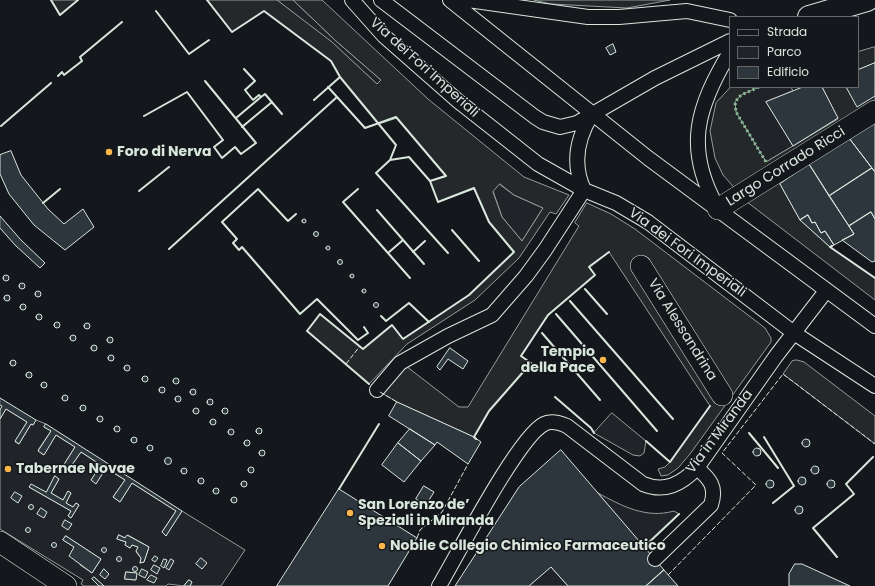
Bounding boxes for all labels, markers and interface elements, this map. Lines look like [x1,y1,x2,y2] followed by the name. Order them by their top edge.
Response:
[366,15,482,121] street label: Via dei Fori Imperiali
[729,16,859,88] legend
[767,23,807,40] text: Strada
[767,43,802,60] text: Parco
[767,63,809,80] text: Edificio
[723,124,849,210] street label: Largo Corrado Ricci
[117,144,211,160] place label: Foro di Nerva
[104,147,114,157] marker: Foro di Nerva
[625,205,749,301] street label: Via dei Fori Imperiali
[644,276,720,384] street label: Via Alessandrina
[521,344,595,376] place label: Tempio della Pace
[598,355,608,365] marker: Tempio della Pace
[683,387,757,477] street label: Via in Miranda
[16,461,135,477] place label: Tabernae Novae
[3,464,13,474] marker: Tabernae Novae
[358,497,494,530] place label: San Lorenzo de’ Speziali in Miranda
[345,508,355,518] marker: San Lorenzo de’ Speziali in Miranda
[390,538,666,554] place label: Nobile Collegio Chimico Farmaceutico
[377,541,387,551] marker: Nobile Collegio Chimico Farmaceutico

